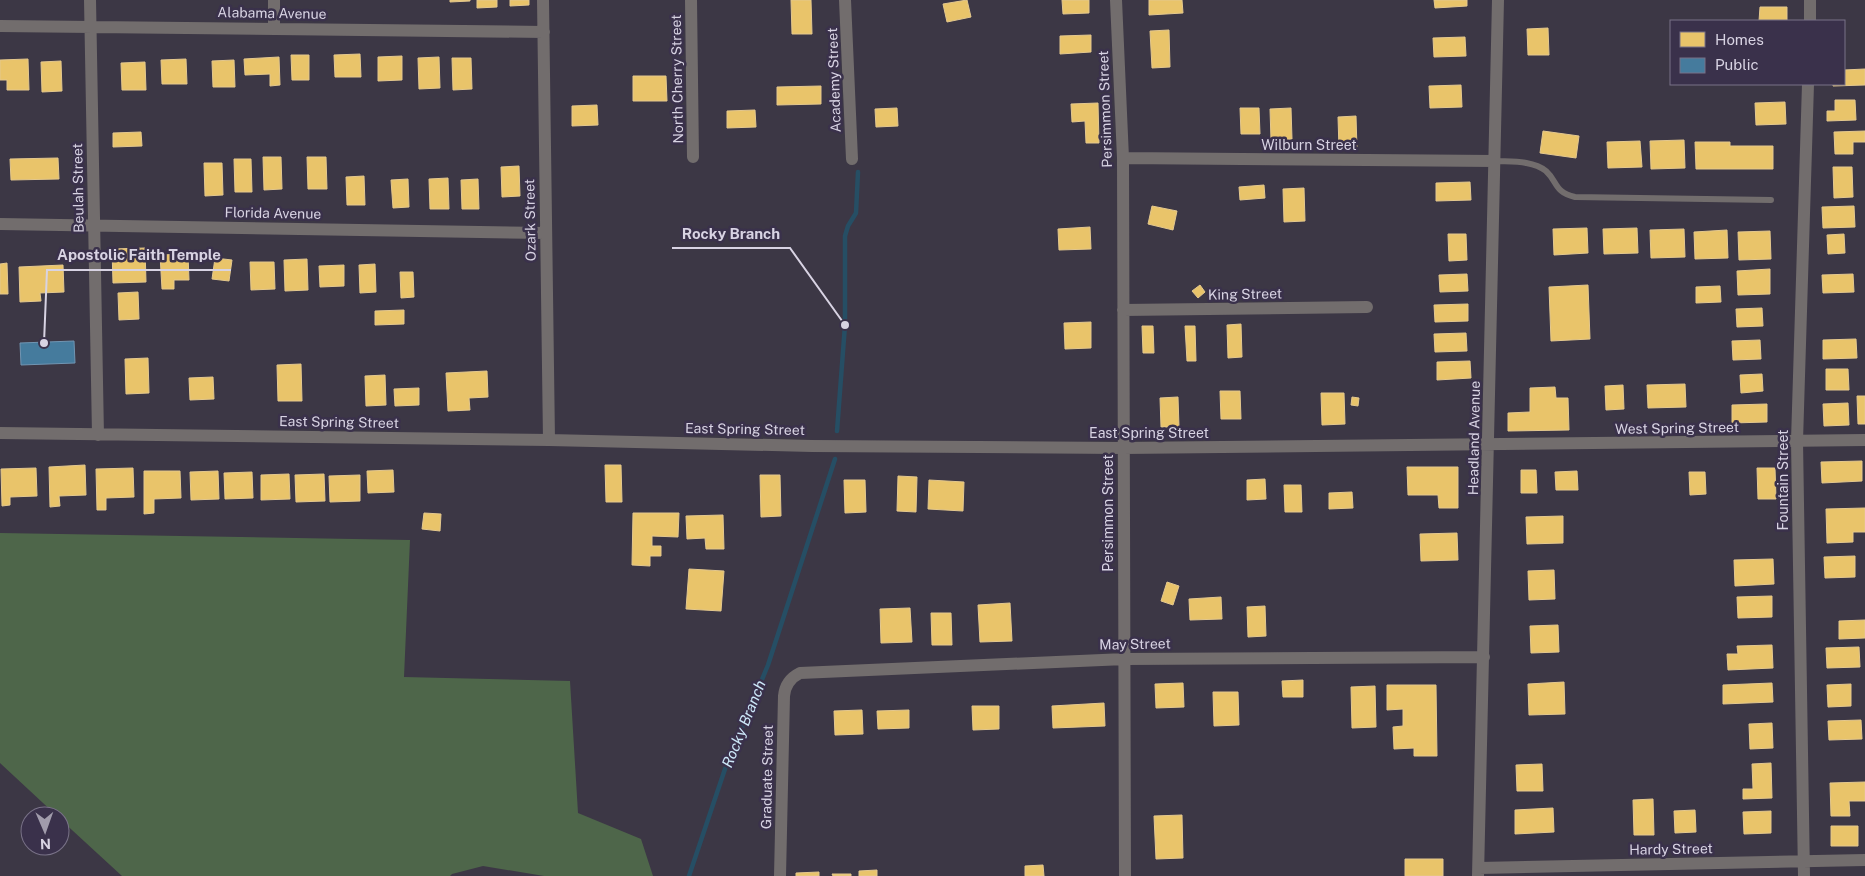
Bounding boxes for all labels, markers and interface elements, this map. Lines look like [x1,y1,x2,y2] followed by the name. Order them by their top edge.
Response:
[217,4,327,22] street label: Alabama Avenue
[668,14,686,144] street label: North Cherry Street
[1670,20,1845,85] legend
[824,27,844,133] street label: Academy Street
[1715,31,1764,48] text: Homes
[1095,50,1115,168] street label: Persimmon Street
[1715,56,1759,73] text: Public
[1261,137,1357,153] street label: Wilburn Street
[69,143,87,233] street label: Beulah Street
[521,179,539,261] street label: Ozark Street
[225,204,322,222] street label: Florida Avenue
[672,218,790,248] callout: Rocky Branch
[682,225,780,242] text: Rocky Branch
[47,240,231,270] callout: Apostolic Faith Temple
[57,246,221,263] text: Apostolic Faith Temple
[1208,285,1282,303] street label: King Street
[1465,381,1483,495] street label: Headland Avenue
[279,413,399,431] street label: East Spring Street
[1615,419,1739,437] street label: West Spring Street
[685,420,805,438] street label: East Spring Street
[1089,425,1209,441] street label: East Spring Street
[1775,429,1791,531] street label: Fountain Street
[1100,454,1116,572] street label: Persimmon Street
[1099,635,1171,653] street label: May Street
[718,678,769,770] water label: Rocky Branch
[758,725,776,829] street label: Graduate Street
[20,806,70,856] north arrow
[40,836,51,852] text: N
[1629,840,1713,858] street label: Hardy Street

